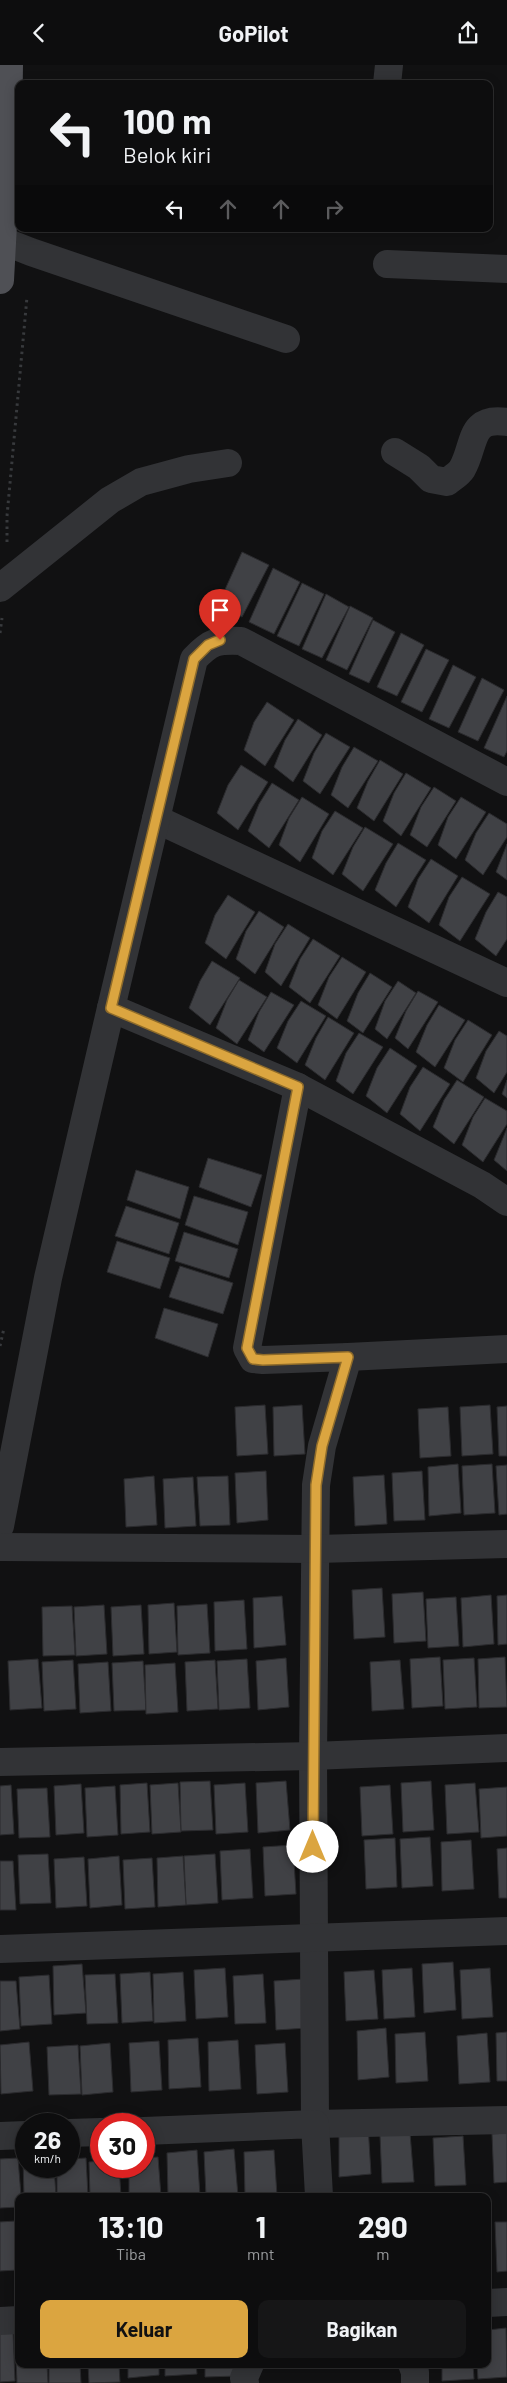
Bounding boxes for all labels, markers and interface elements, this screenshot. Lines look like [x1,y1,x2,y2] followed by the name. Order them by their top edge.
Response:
[25,19,53,47] icon: back
[454,19,482,47] icon: share
[218,20,289,46] text: GoPilot
[123,99,212,141] text: 100 m
[40,100,105,165] icon: left
[123,141,211,167] text: Belok kiri
[161,195,189,223] icon: left
[214,195,242,223] icon: ahead
[267,195,295,223] icon: ahead
[320,195,348,223] icon: right
[199,589,241,640] pin
[206,596,234,624] icon: arrive
[286,1820,338,1872] position arrow
[90,2113,155,2178] speed limit sign: 30
[34,2124,61,2154] text: 26
[34,2151,61,2165] text: km/h
[98,2208,164,2244] text: 13:10
[256,2208,266,2244] text: 1
[358,2208,408,2244] text: 290
[116,2244,146,2263] text: Tiba
[247,2244,275,2263] text: mnt
[376,2244,389,2263] text: m
[40,2300,248,2358] button: Keluar
[258,2300,466,2358] button: Bagikan

